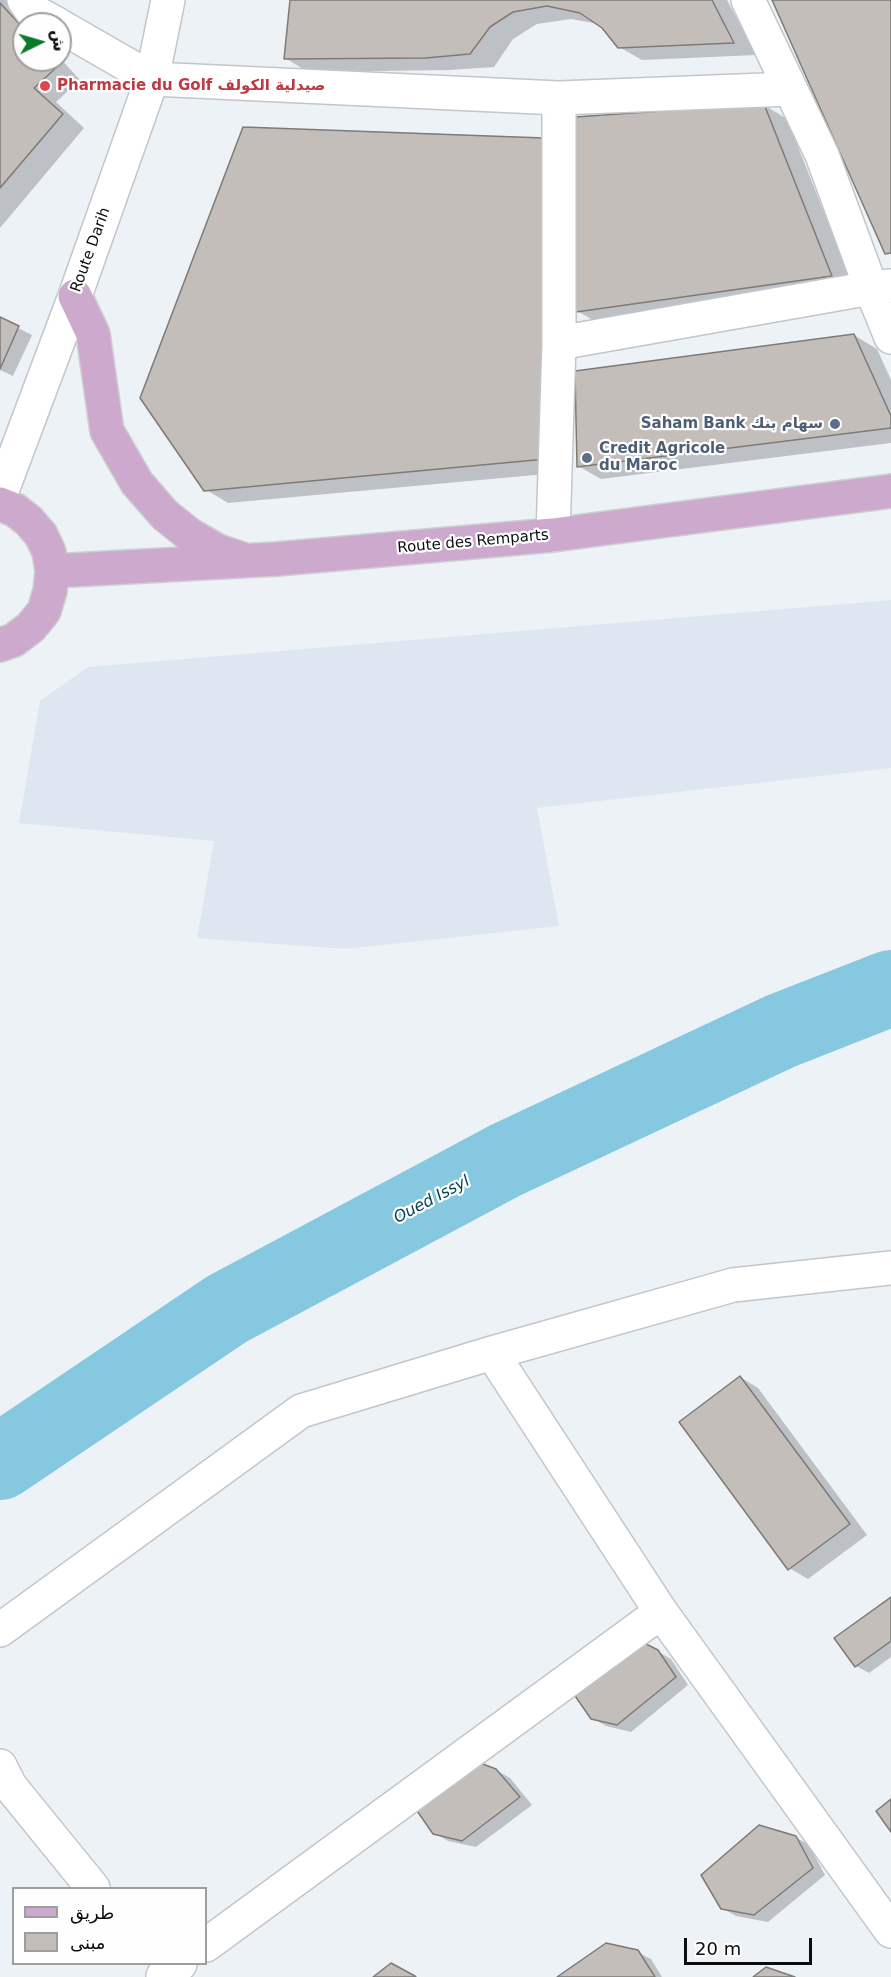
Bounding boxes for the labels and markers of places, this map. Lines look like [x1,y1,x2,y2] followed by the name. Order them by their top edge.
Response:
[57,77,325,95] place label: Pharmacie du Golf صيدلية الكولف
[38,79,52,93] marker: Pharmacie du Golf صيدلية الكولف
[641,415,823,433] place label: Saham Bank سهام بنك
[828,417,842,431] marker: Saham Bank سهام بنك
[599,440,725,475] place label: Credit Agricole du Maroc
[580,451,594,465] marker: Credit Agricole du Maroc

